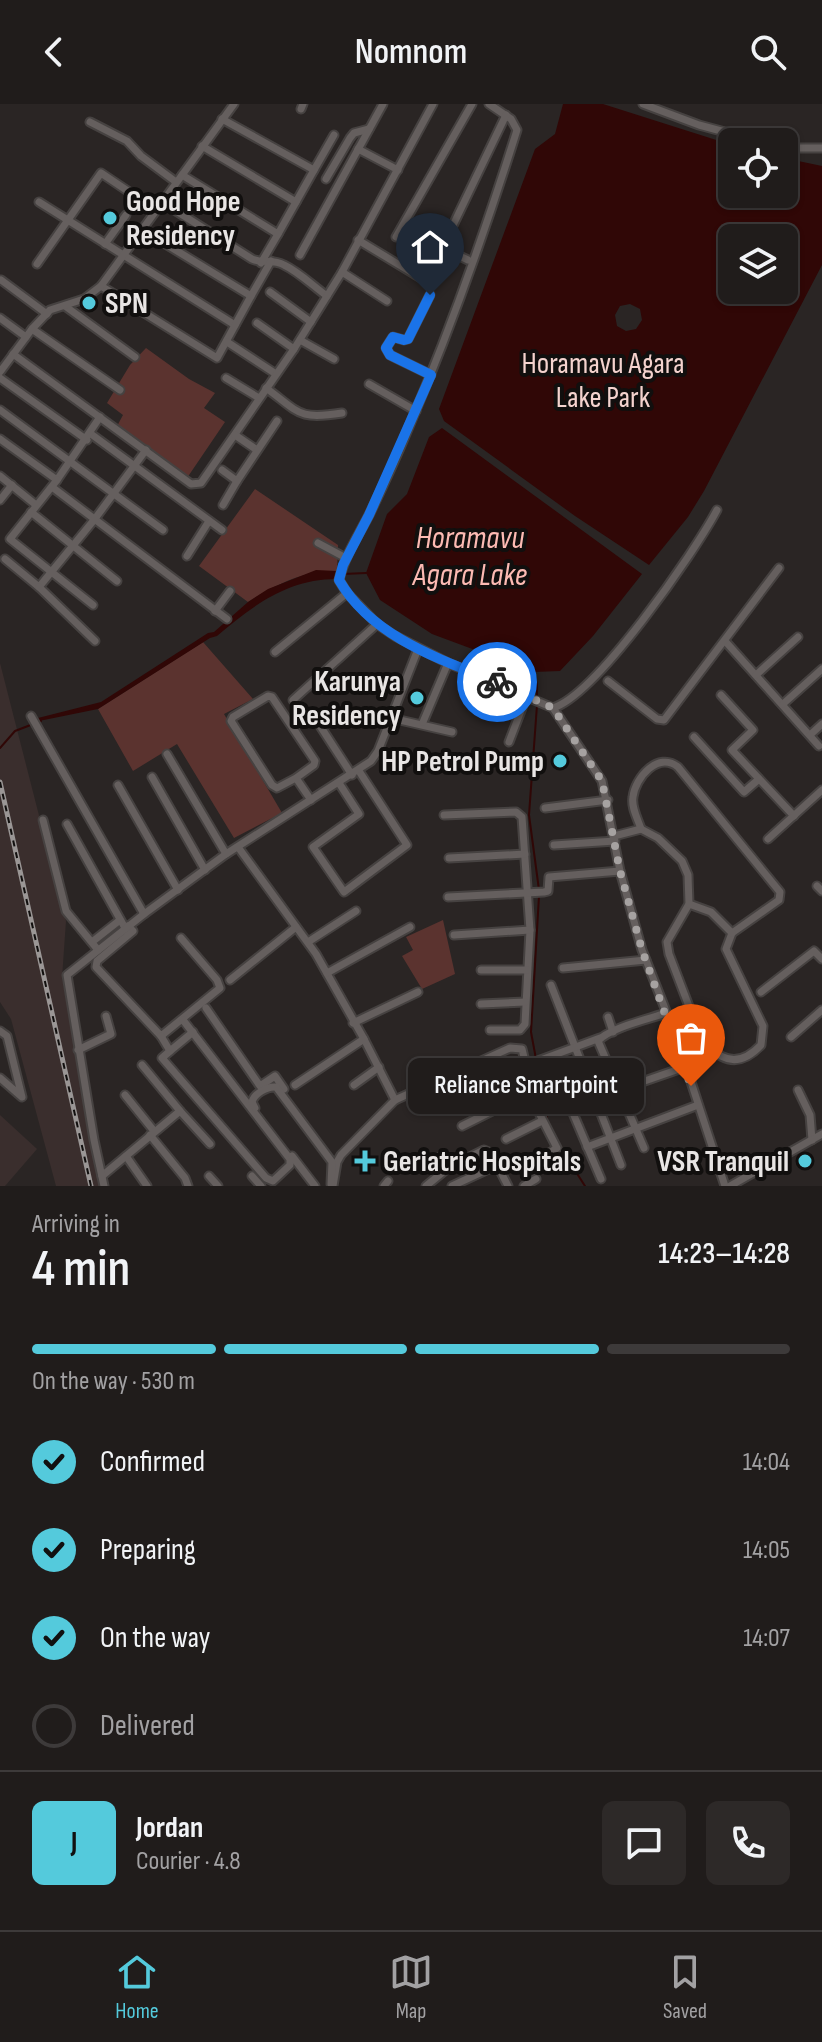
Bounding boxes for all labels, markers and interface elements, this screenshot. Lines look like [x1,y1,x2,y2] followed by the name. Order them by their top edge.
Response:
[32,30,76,74] icon: back
[746,30,790,74] icon: search
[355,31,467,74] text: Nomnom
[718,128,798,304] map controls
[718,128,798,208] button: locate
[126,184,241,254] place label: Good Hope Residency
[101,209,119,227] marker: Good Hope Residency
[396,213,464,295] pin
[718,224,798,304] button: layers
[408,225,452,269] icon: home
[105,286,148,322] place label: SPN
[80,294,98,312] marker: SPN
[522,346,684,416] park label: Horamavu Agara Lake Park
[411,519,527,595] water label: Horamavu Agara Lake
[457,642,537,722] courier
[475,660,519,704] icon: bike
[292,664,402,734] place label: Karunya Residency
[408,689,426,707] marker: Karunya Residency
[381,744,544,780] place label: HP Petrol Pump
[551,752,569,770] marker: HP Petrol Pump
[657,1004,725,1086] pin
[669,1016,713,1060] icon: bag
[407,1058,643,1114] callout: Reliance Smartpoint
[434,1070,618,1101] text: Reliance Smartpoint
[383,1144,581,1180] place label: Geriatric Hospitals
[657,1144,789,1180] place label: VSR Tranquil
[354,1150,376,1172] marker: Geriatric Hospitals
[796,1152,814,1170] marker: VSR Tranquil
[32,1209,120,1240] text: Arriving in
[658,1236,790,1272] text: 14:23–14:28
[32,1238,130,1301] text: 4 min
[32,1366,195,1397] text: On the way · 530 m
[32,1440,76,1484] icon: check
[100,1444,205,1480] text: Confirmed
[743,1447,790,1478] text: 14:04
[32,1528,76,1572] icon: check
[100,1532,196,1568] text: Preparing
[743,1535,790,1566] text: 14:05
[32,1616,76,1660] icon: check
[100,1620,210,1656] text: On the way
[743,1623,790,1654] text: 14:07
[100,1708,195,1744] text: Delivered
[602,1801,686,1885] button: chat
[706,1801,790,1885] button: phone
[136,1810,203,1846] text: Jordan
[71,1825,77,1861] text: J
[136,1846,241,1877] text: Courier · 4.8
[115,1950,159,2025] tab: Home
[389,1950,433,2025] tab: Map
[663,1950,707,2025] tab: Saved

